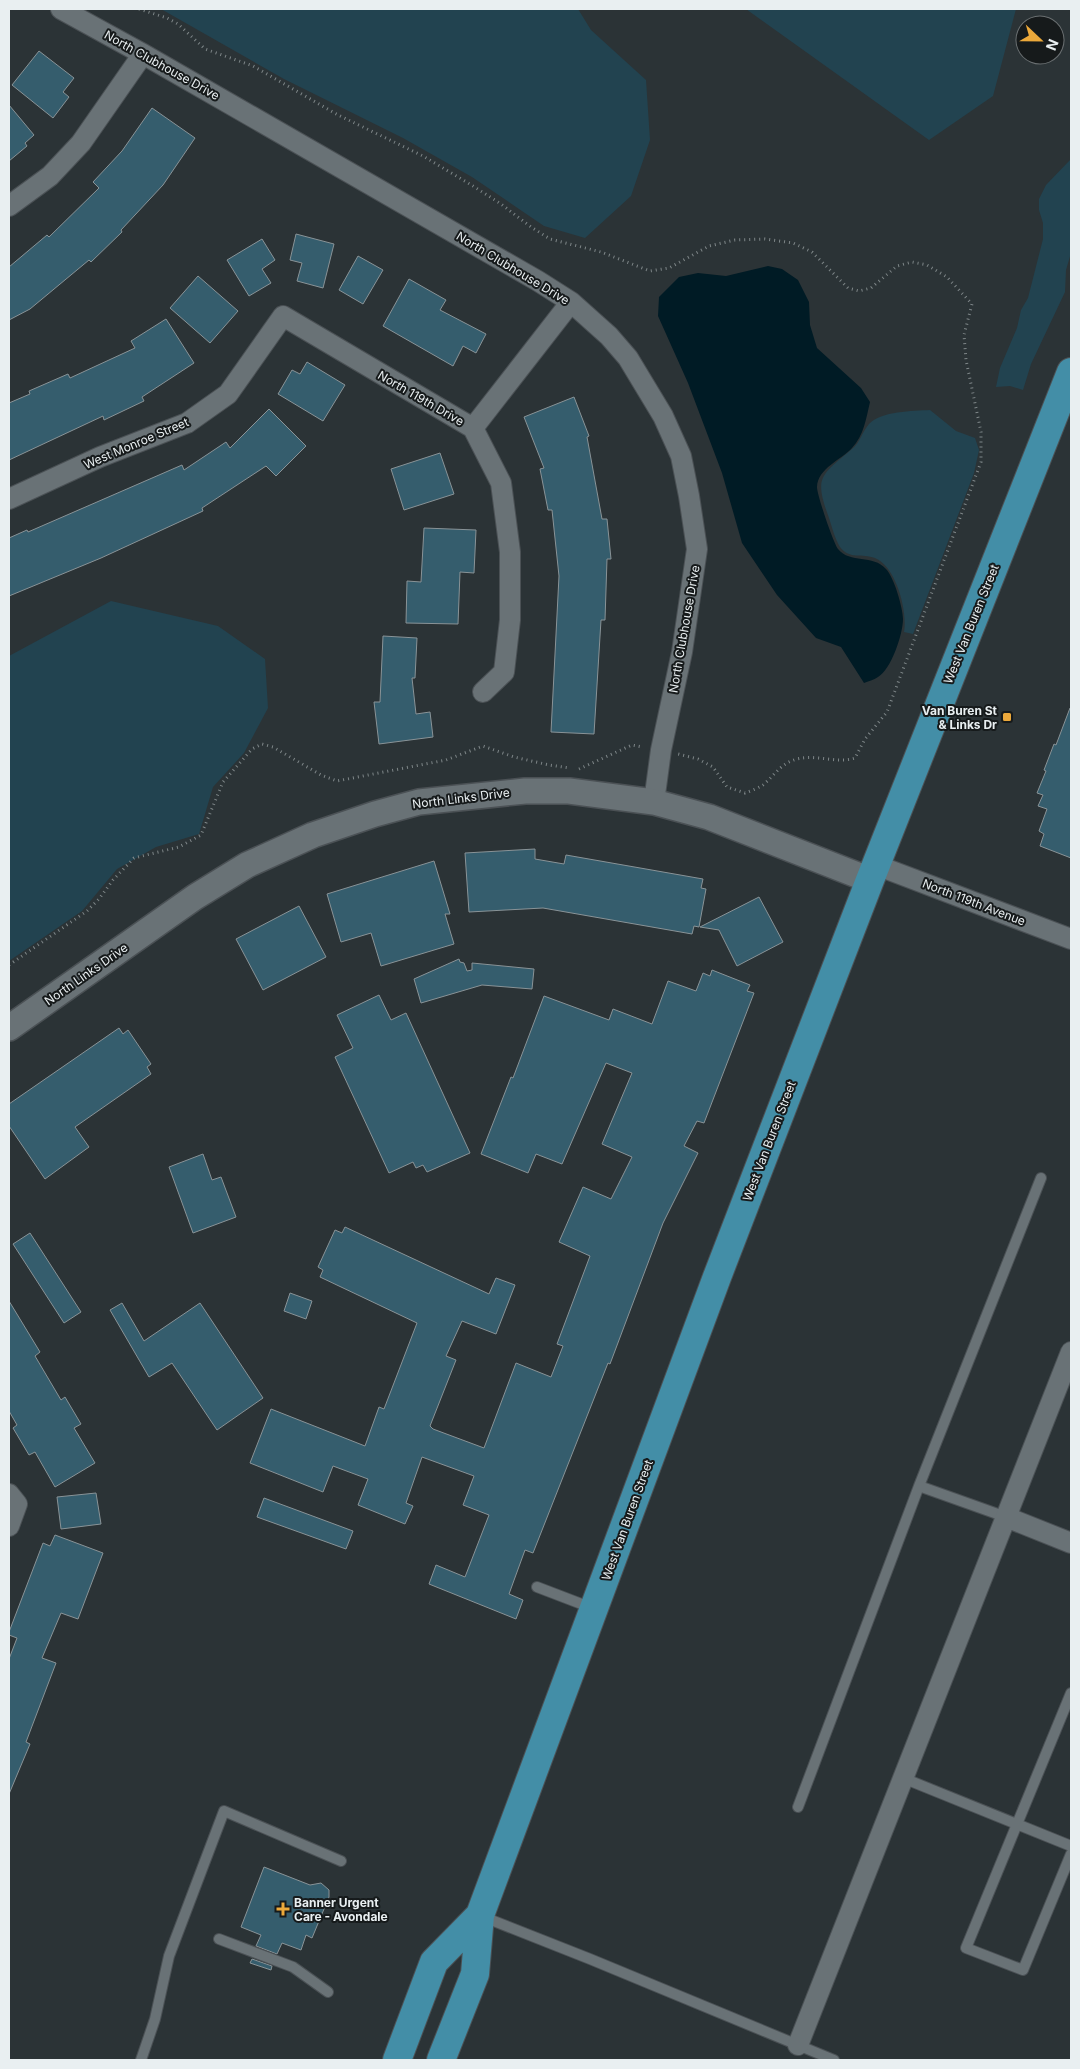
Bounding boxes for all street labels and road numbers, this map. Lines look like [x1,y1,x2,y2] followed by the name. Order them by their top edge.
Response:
[102,27,222,103] street label: North Clubhouse Drive
[454,228,572,308] street label: North Clubhouse Drive
[375,367,467,429] street label: North 119th Drive
[81,414,191,472] street label: West Monroe Street
[940,562,1002,686] street label: West Van Buren Street
[665,564,703,694] street label: North Clubhouse Drive
[411,785,511,811] street label: North Links Drive
[920,875,1028,929] street label: North 119th Avenue
[41,940,131,1008] street label: North Links Drive
[739,1079,799,1203] street label: West Van Buren Street
[598,1458,656,1582] street label: West Van Buren Street

